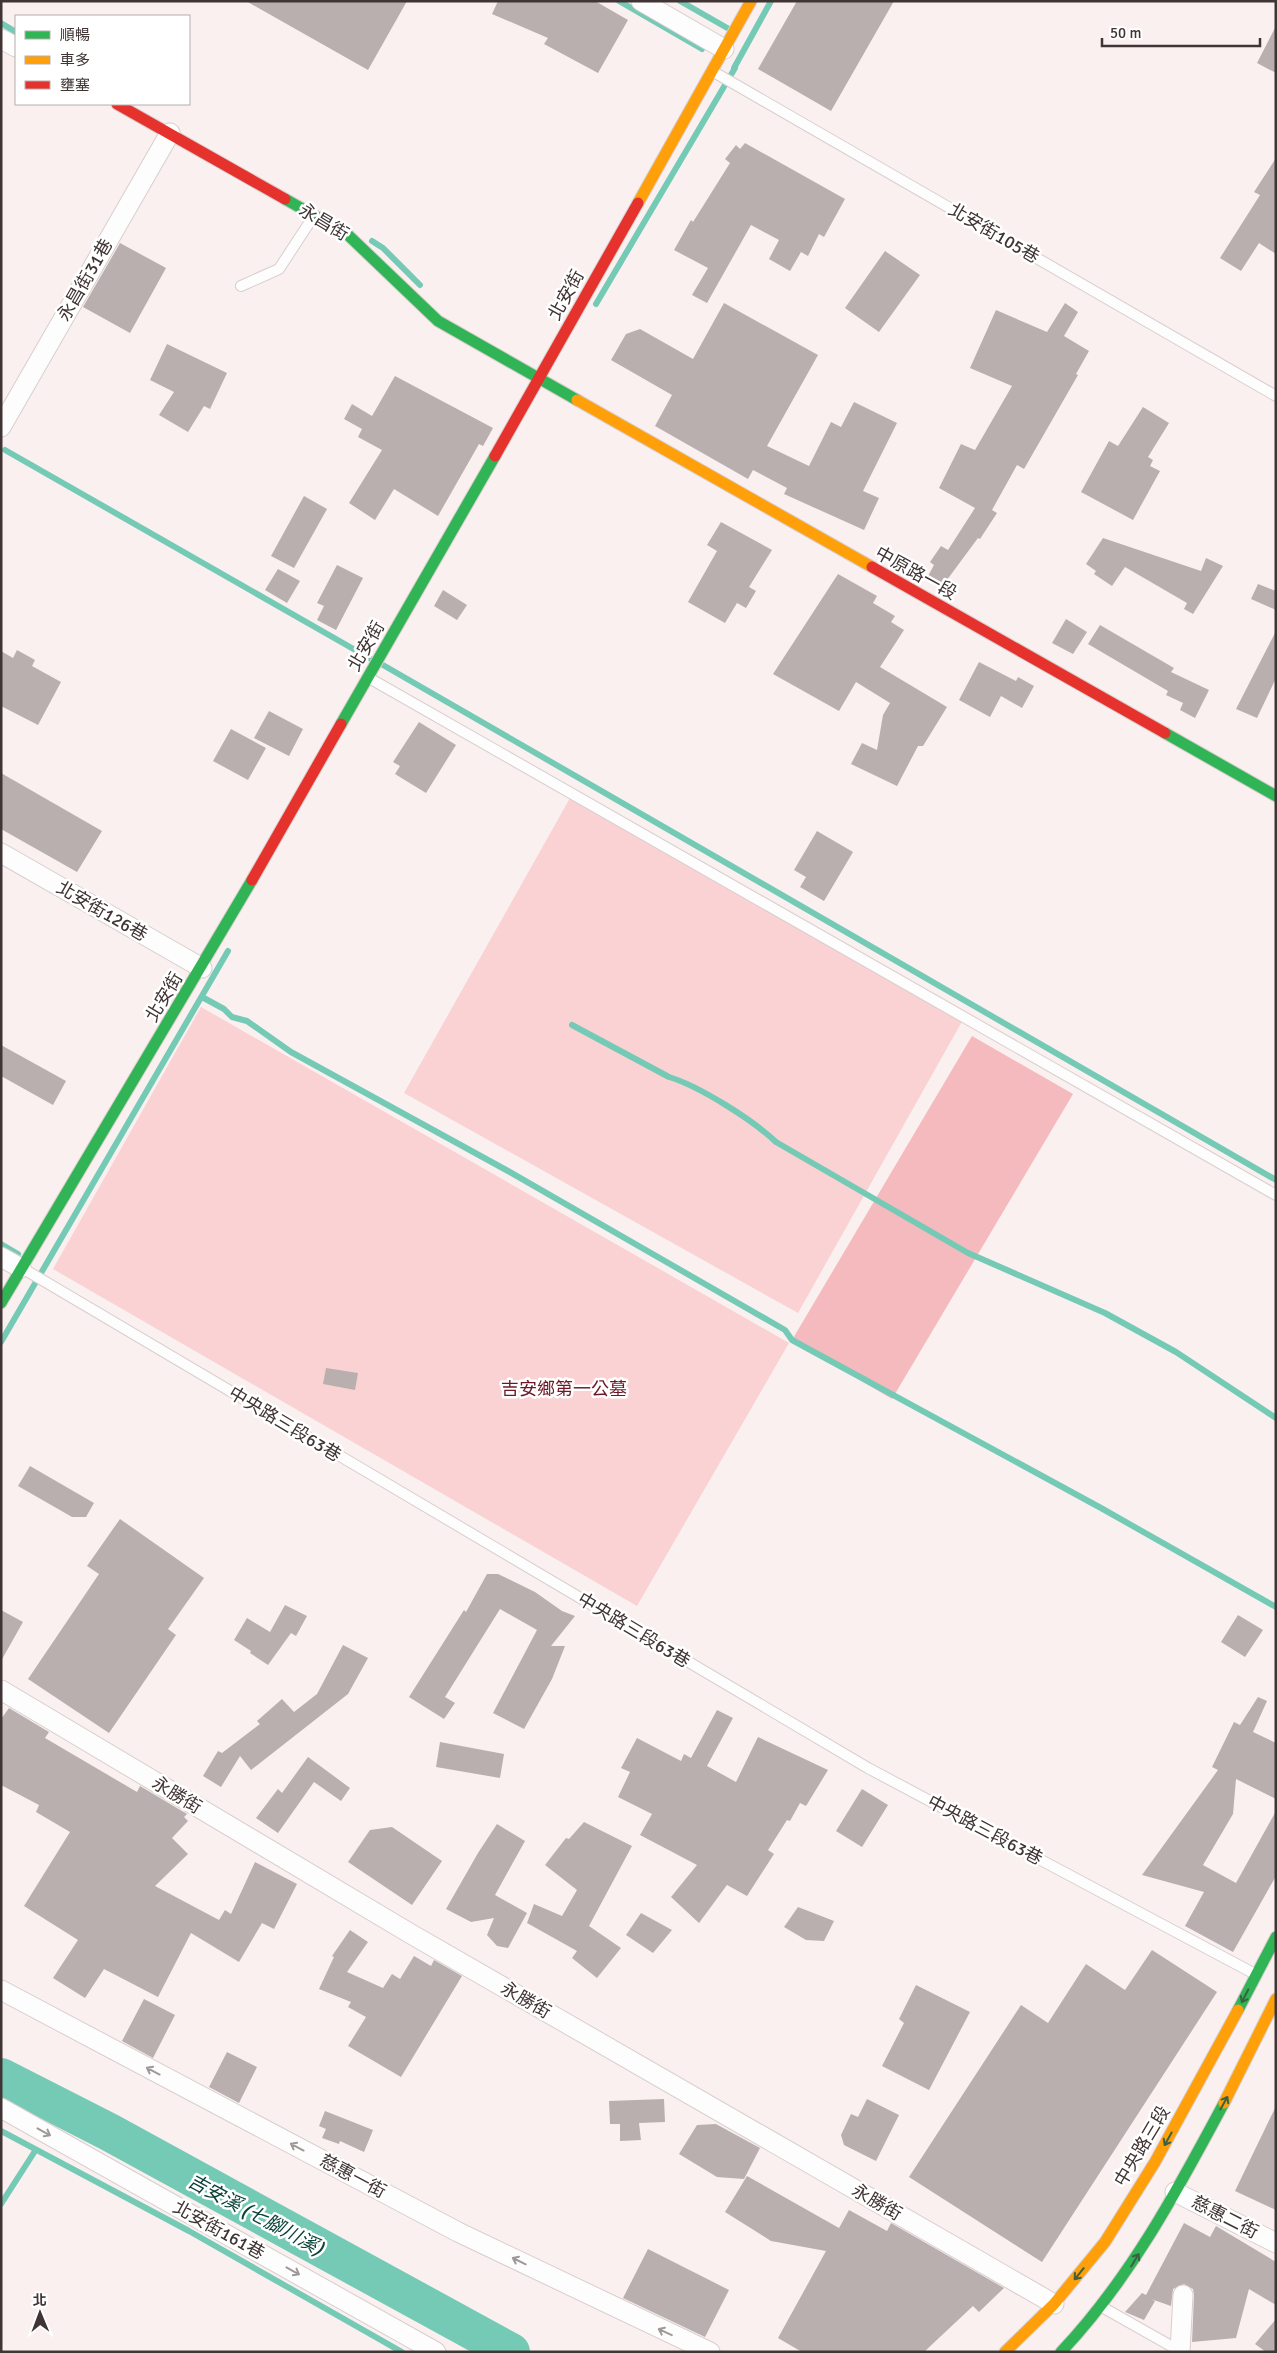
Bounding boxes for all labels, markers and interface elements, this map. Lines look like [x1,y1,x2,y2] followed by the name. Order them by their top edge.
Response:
[15,15,190,105] legend
[1102,15,1260,47] scale bar
[1110,24,1141,42] text: 50 m
[60,26,90,44] text: 順暢
[60,51,90,69] text: 車多
[60,76,90,94] text: 壅塞
[945,198,1043,268] street label: 北安街105巷
[295,199,353,245] street label: 永昌街
[53,235,117,325] street label: 永昌街31巷
[543,266,589,324] street label: 北安街
[871,542,961,604] street label: 中原路一段
[343,617,389,675] street label: 北安街
[53,876,151,946] street label: 北安街126巷
[141,968,187,1026] street label: 北安街
[501,1378,627,1400] park label: 吉安鄉第一公墓
[225,1382,345,1466] street label: 中央路三段63巷
[574,1588,694,1672] street label: 中央路三段63巷
[148,1772,206,1818] street label: 永勝街
[924,1790,1046,1870] street label: 中央路三段63巷
[497,1977,555,2023] street label: 永勝街
[1240,1988,1250,2003] one-way arrow
[146,2065,161,2075] one-way arrow
[1220,2097,1230,2111] one-way arrow
[1109,2102,1175,2190] street label: 中央路三段
[36,2127,51,2137] one-way arrow
[1163,2131,1173,2146] one-way arrow
[289,2142,304,2152] one-way arrow
[316,2149,390,2203] street label: 慈惠一街
[184,2169,328,2261] water label: 吉安溪 (七腳川溪)
[848,2179,906,2225] street label: 永勝街
[1188,2191,1262,2243] street label: 慈惠二街
[169,2196,269,2264] street label: 北安街161巷
[1131,2253,1141,2267] one-way arrow
[512,2256,527,2266] one-way arrow
[285,2266,299,2276] one-way arrow
[1073,2267,1084,2280] one-way arrow
[15,2288,65,2338] north arrow
[33,2292,47,2309] text: 北
[658,2326,673,2336] one-way arrow

